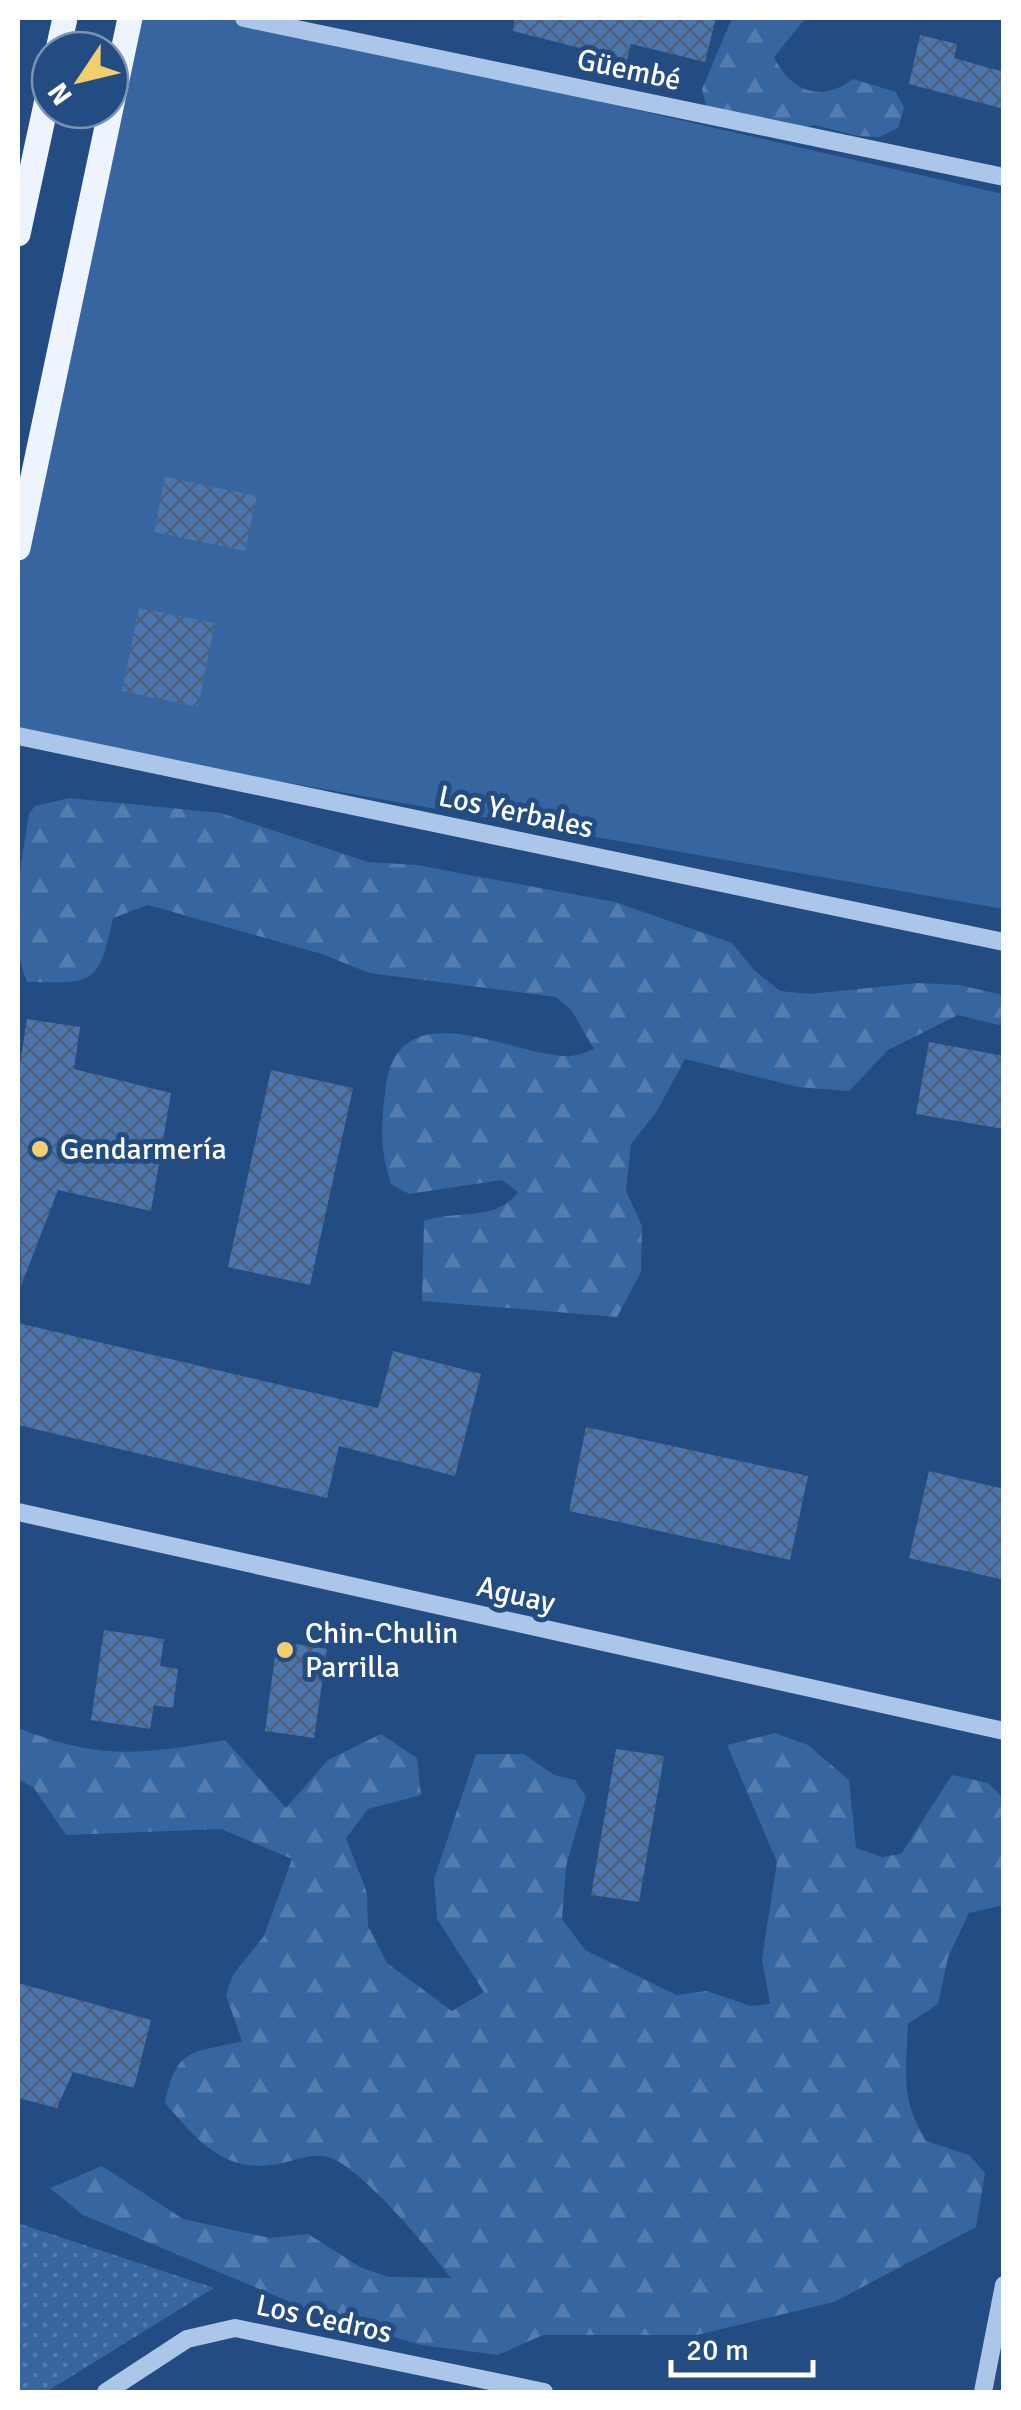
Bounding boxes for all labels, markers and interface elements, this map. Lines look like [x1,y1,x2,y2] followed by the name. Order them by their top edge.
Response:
[30,30,130,130] north arrow
[574,41,684,99] street label: Güembé
[41,76,80,111] text: N
[435,778,597,846] street label: Los Yerbales
[60,1131,227,1168] place label: Gendarmería
[29,1138,51,1160] marker: Gendarmería
[473,1568,559,1622] street label: Aguay
[305,1615,458,1686] place label: Chin-Chulin Parrilla
[274,1639,296,1661] marker: Chin-Chulin Parrilla
[253,2287,395,2351] street label: Los Cedros
[671,2315,814,2377] scale bar
[686,2332,749,2369] text: 20 m

